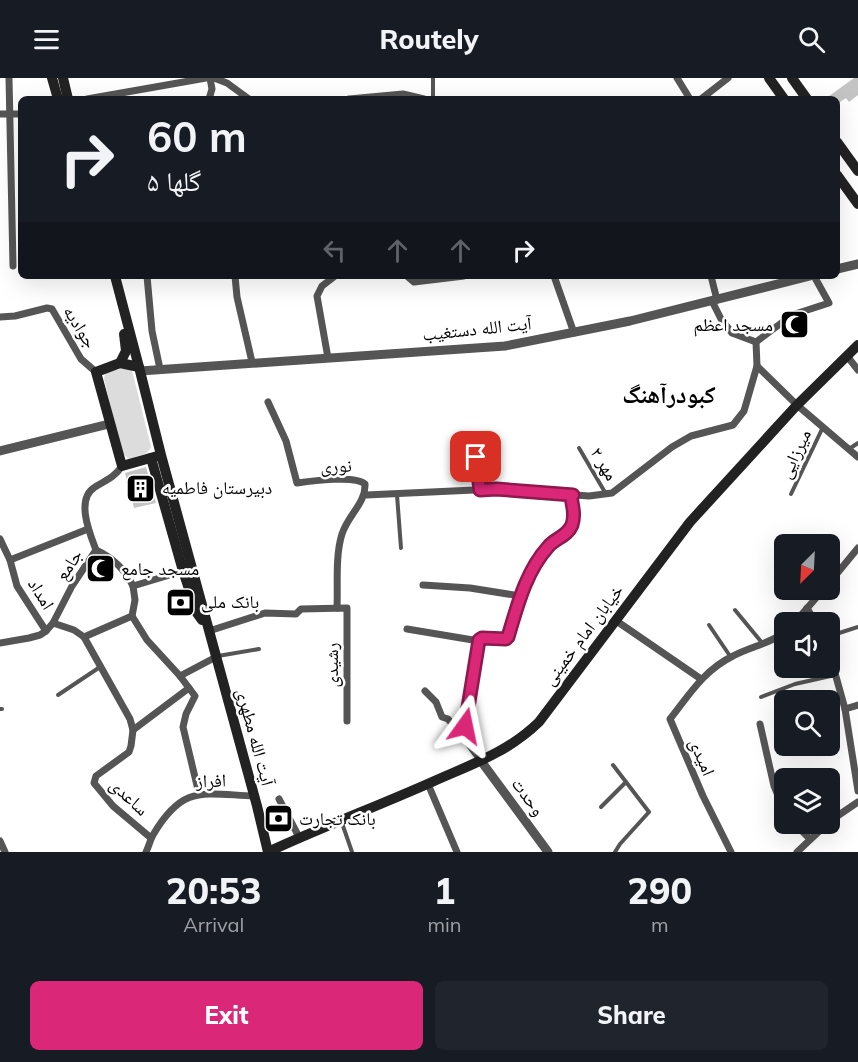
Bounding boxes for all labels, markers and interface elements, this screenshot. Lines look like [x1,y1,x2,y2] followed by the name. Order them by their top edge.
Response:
[379,22,479,56] text: Routely
[30,23,63,56] icon: menu
[795,23,828,56] icon: search
[147,110,247,163] text: 60 m
[48,120,126,198] icon: right
[147,164,201,198] text: گلها ۵
[318,234,351,267] icon: left
[381,234,414,267] icon: ahead
[444,234,477,267] icon: ahead
[507,234,540,267] icon: right
[59,301,102,352] street label: جوادیه
[778,309,810,341] mosque icon: مسجد اعظم
[421,311,533,346] street label: آیت الله دستغیب
[693,313,773,337] place label: مسجد اعظم
[622,379,716,409] district label: کبودرآهنگ
[773,425,816,482] street label: میرزایی
[450,431,501,482] pin
[459,440,492,473] icon: arrive
[586,443,623,485] street label: مهر ۲
[320,454,352,477] street label: نوری
[125,472,157,504] building icon: دبیرستان فاطمیه
[162,476,272,499] place label: دبیرستان فاطمیه
[774,534,840,600] north arrow
[774,534,840,834] map controls
[50,545,88,585] street label: جامع
[84,553,116,585] mosque icon: مسجد جامع
[121,557,199,581] place label: مسجد جامع
[23,574,60,614] street label: امداد
[537,580,629,690] street label: خیابان امام خمینی
[164,586,196,618] bank icon: بانک ملی
[201,590,259,613] place label: بانک ملی
[774,612,840,678] button: sound
[320,642,343,687] street label: رشیدی
[231,686,280,789] street label: آیت الله مطهری
[774,690,840,756] button: search
[433,694,497,758] position arrow
[684,735,721,779] street label: امیدی
[194,768,227,793] street label: افراز
[774,768,840,834] button: layers
[105,773,154,820] street label: ساعدی
[507,773,550,821] street label: وحدت
[262,803,294,835] bank icon: بانک تجارت
[299,807,376,830] place label: بانک تجارت
[166,868,262,913] text: 20:53
[434,868,455,913] text: 1
[627,868,692,913] text: 290
[183,912,244,937] text: Arrival
[427,912,462,937] text: min
[651,912,669,937] text: m
[30,981,423,1050] button: Exit
[435,981,828,1050] button: Share

